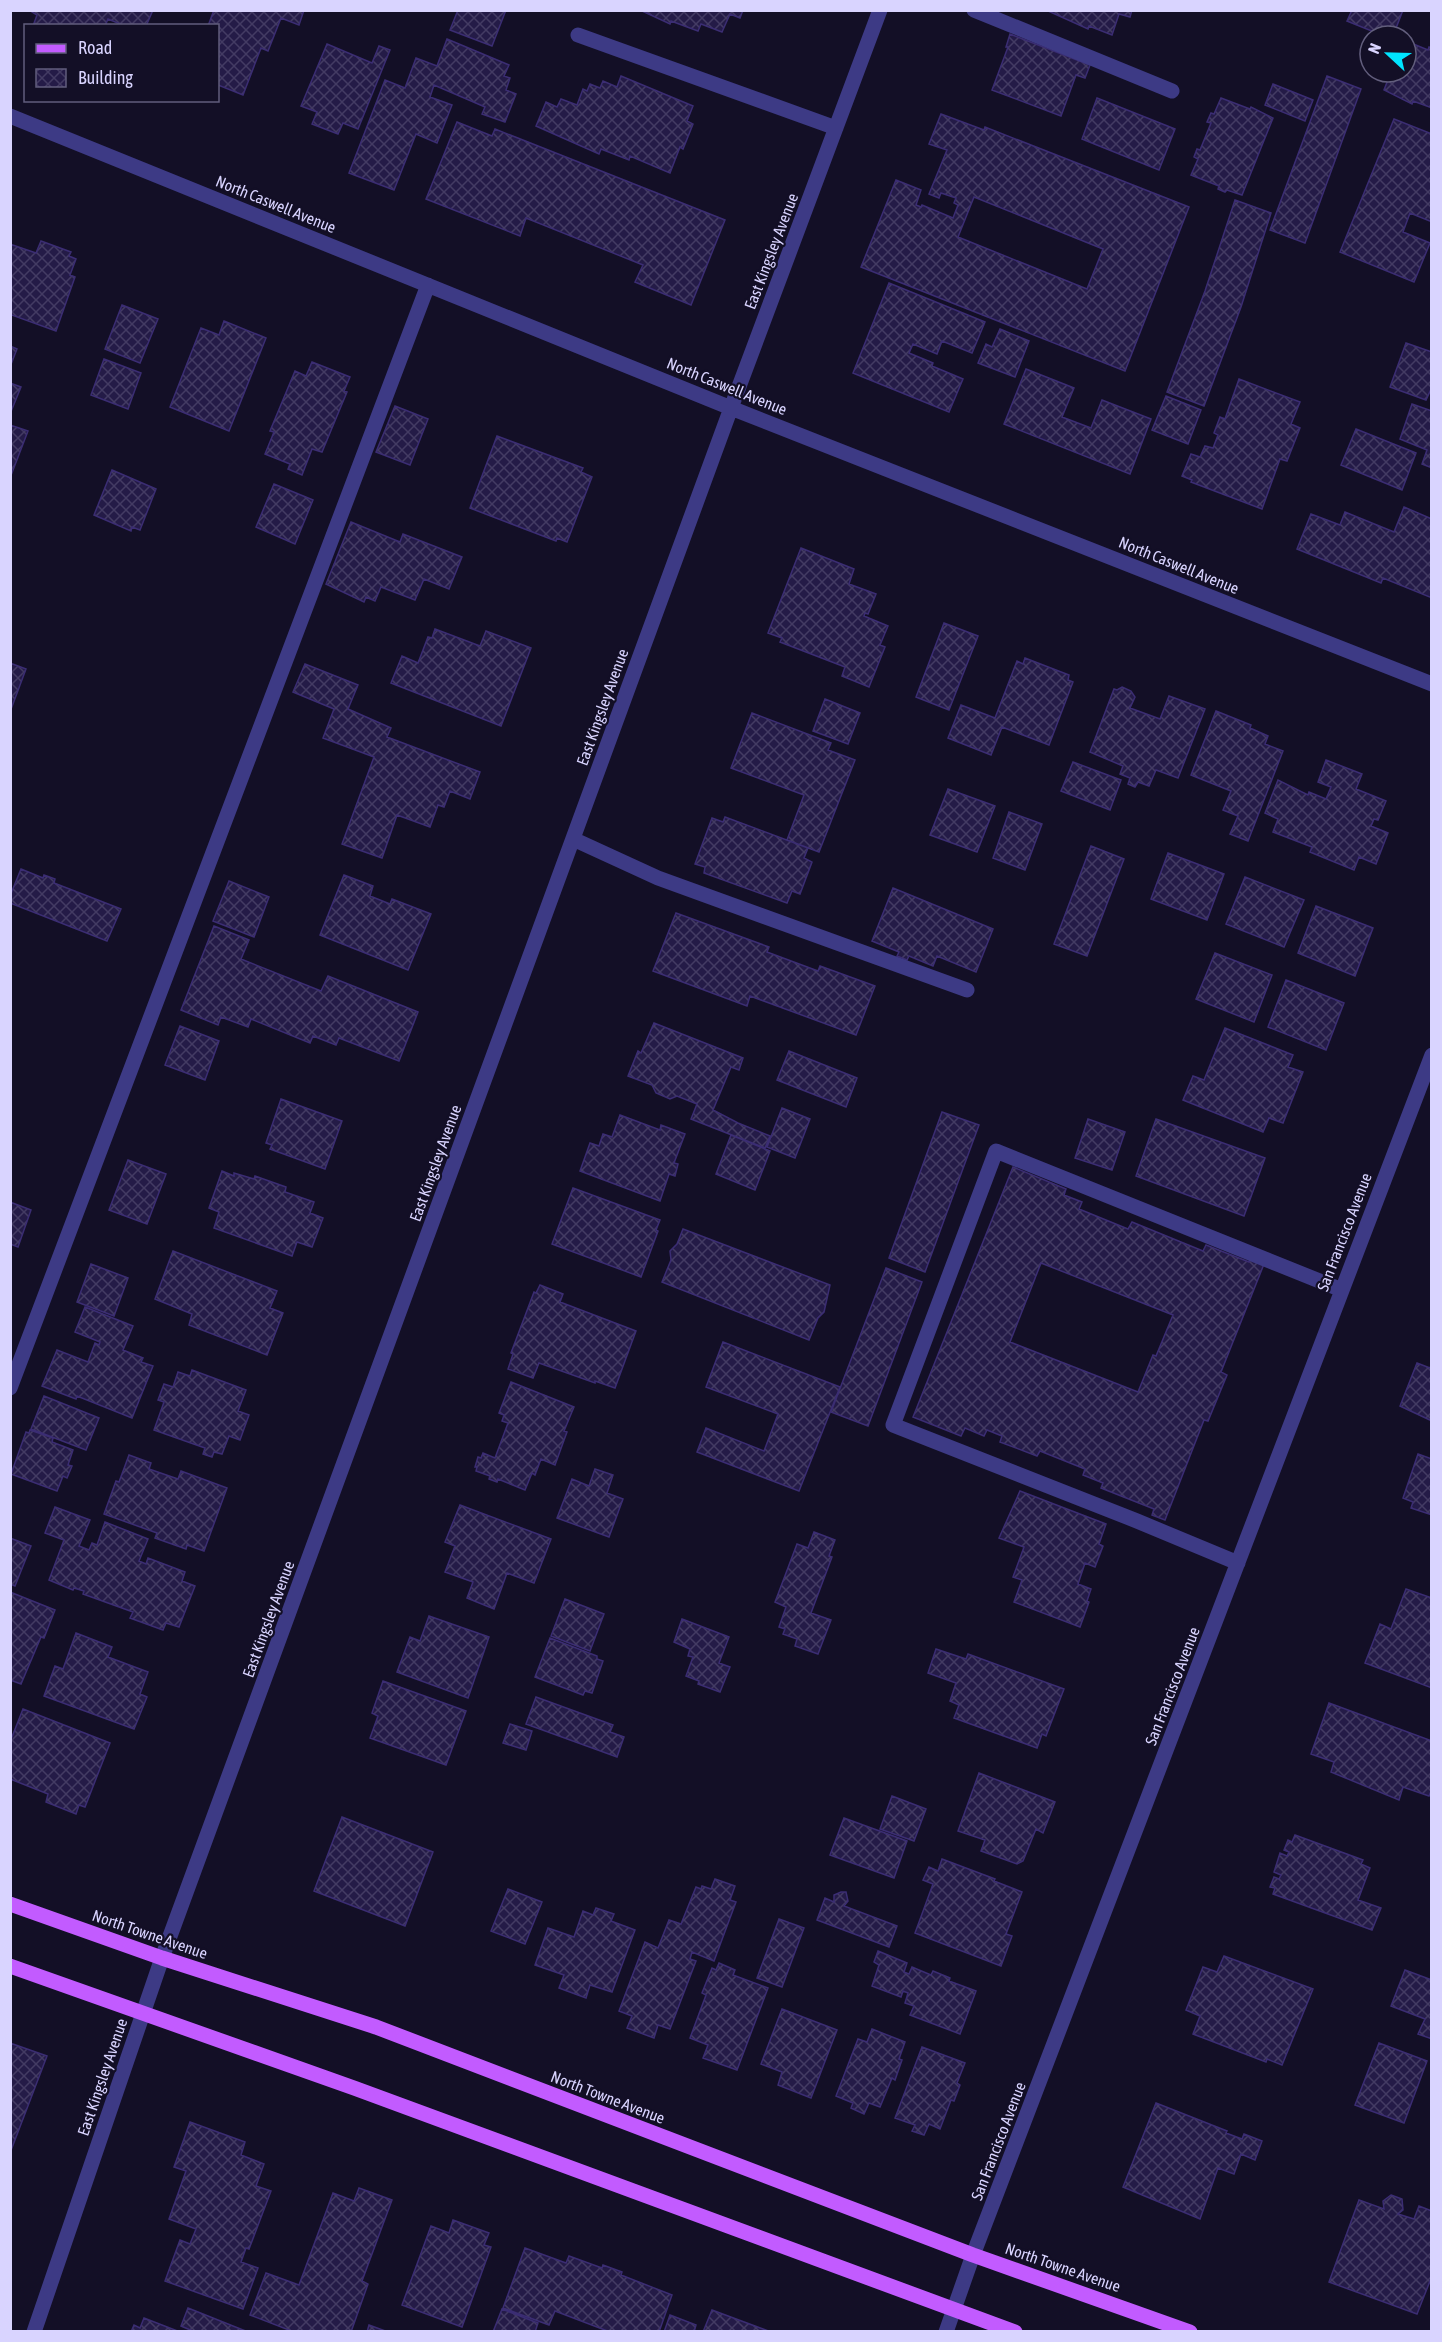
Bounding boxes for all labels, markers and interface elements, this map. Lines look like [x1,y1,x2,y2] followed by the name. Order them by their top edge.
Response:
[24,24,219,102] legend
[1358,24,1418,84] north arrow
[78,37,112,58] text: Road
[1364,41,1384,56] text: N
[78,67,133,88] text: Building
[213,172,339,236] street label: North Caswell Avenue
[741,190,802,312] street label: East Kingsley Avenue
[664,354,790,418] street label: North Caswell Avenue
[1116,533,1242,597] street label: North Caswell Avenue
[573,646,632,768] street label: East Kingsley Avenue
[406,1102,465,1224] street label: East Kingsley Avenue
[1313,1170,1375,1294] street label: San Francisco Avenue
[239,1558,298,1680] street label: East Kingsley Avenue
[1141,1624,1203,1748] street label: San Francisco Avenue
[90,1906,210,1962] street label: North Towne Avenue
[74,2016,131,2138] street label: East Kingsley Avenue
[548,2067,668,2127] street label: North Towne Avenue
[967,2079,1029,2203] street label: San Francisco Avenue
[1003,2239,1123,2295] street label: North Towne Avenue

